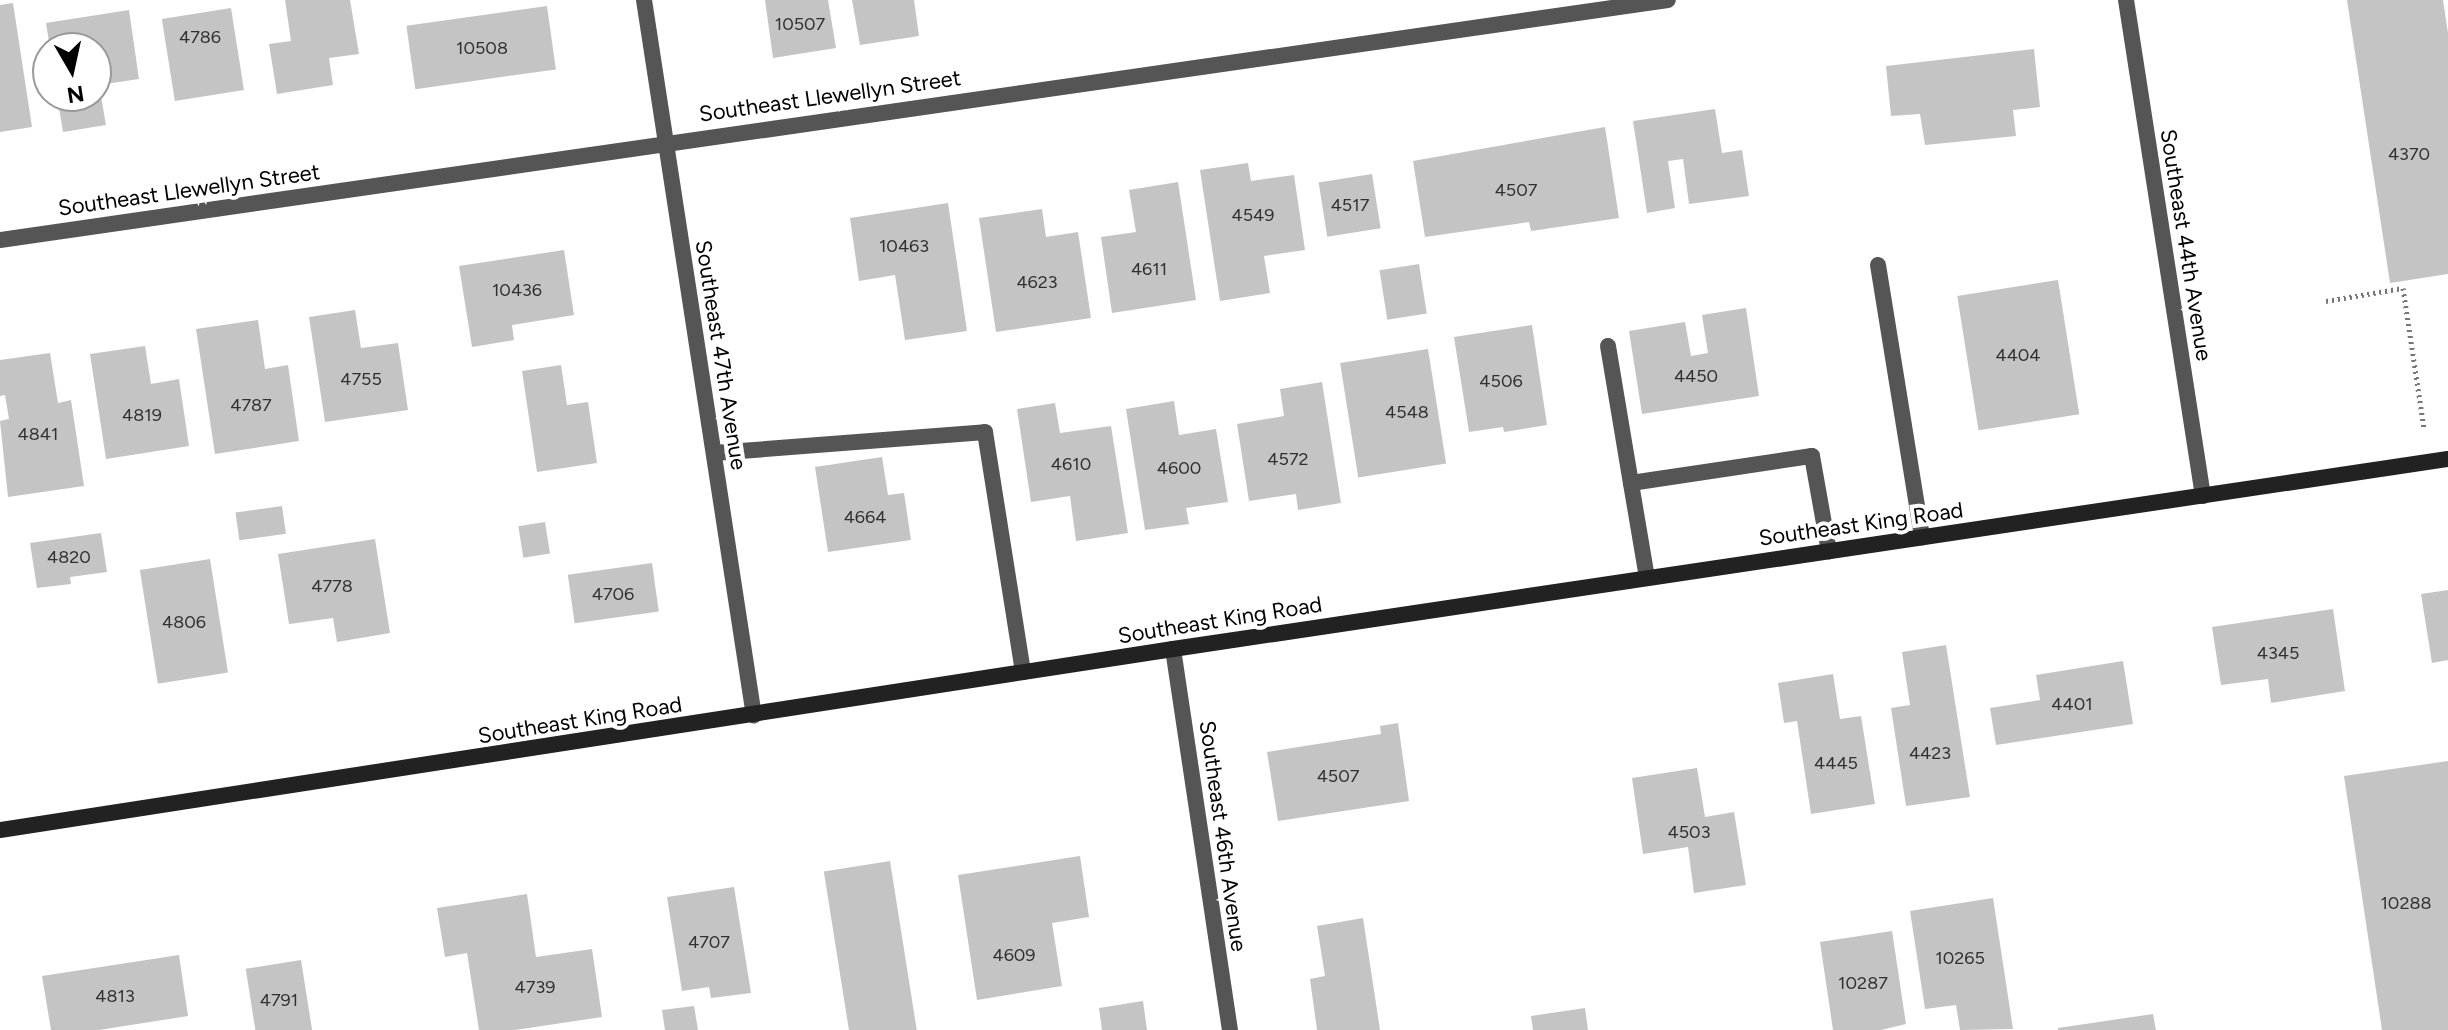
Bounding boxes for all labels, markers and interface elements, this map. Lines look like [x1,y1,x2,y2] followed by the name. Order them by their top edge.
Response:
[775,13,825,35] house number: 10507
[179,26,221,48] house number: 4786
[32,32,112,112] north arrow
[456,37,508,59] house number: 10508
[697,65,963,127] street label: Southeast Llewellyn Street
[65,80,86,109] text: N
[2155,127,2217,363] street label: Southeast 44th Avenue
[2388,143,2430,165] house number: 4370
[56,159,322,221] street label: Southeast Llewellyn Street
[1495,179,1537,201] house number: 4507
[1331,194,1369,216] house number: 4517
[1232,204,1274,226] house number: 4549
[879,235,929,257] house number: 10463
[690,238,752,472] street label: Southeast 47th Avenue
[1131,258,1167,280] house number: 4611
[1016,271,1058,293] house number: 4623
[492,279,542,301] house number: 10436
[1995,344,2041,366] house number: 4404
[1674,365,1718,387] house number: 4450
[340,368,382,390] house number: 4755
[1479,370,1523,392] house number: 4506
[230,394,272,416] house number: 4787
[1385,401,1429,423] house number: 4548
[122,404,162,426] house number: 4819
[18,423,58,445] house number: 4841
[1267,448,1309,470] house number: 4572
[1051,453,1091,475] house number: 4610
[1157,457,1201,479] house number: 4600
[1757,497,1965,551] street label: Southeast King Road
[844,506,886,528] house number: 4664
[47,546,91,568] house number: 4820
[311,575,353,597] house number: 4778
[592,583,634,605] house number: 4706
[1116,591,1324,649] street label: Southeast King Road
[162,611,206,633] house number: 4806
[2257,642,2299,664] house number: 4345
[476,691,684,749] street label: Southeast King Road
[2051,693,2093,715] house number: 4401
[1194,719,1252,953] street label: Southeast 46th Avenue
[1909,742,1951,764] house number: 4423
[1814,752,1858,774] house number: 4445
[1317,765,1359,787] house number: 4507
[1668,821,1710,843] house number: 4503
[2380,892,2432,914] house number: 10288
[688,931,730,953] house number: 4707
[992,944,1036,966] house number: 4609
[1935,947,1985,969] house number: 10265
[1838,972,1888,994] house number: 10287
[515,976,555,998] house number: 4739
[95,985,135,1007] house number: 4813
[260,989,298,1011] house number: 4791

